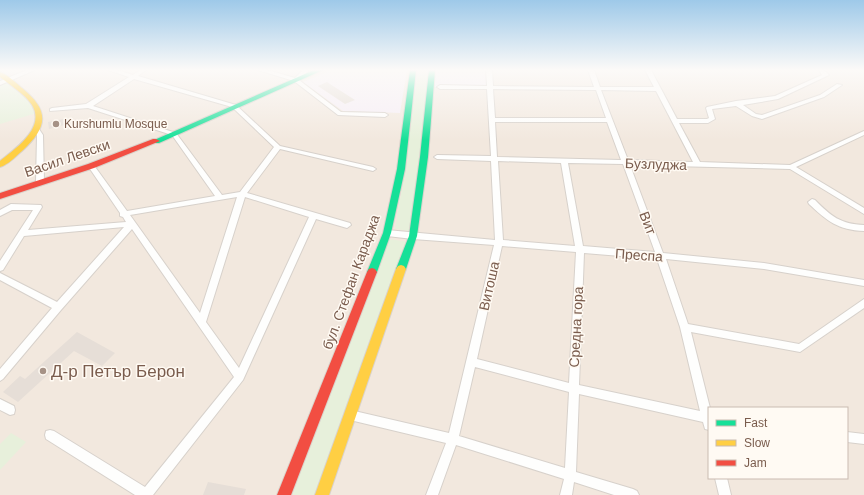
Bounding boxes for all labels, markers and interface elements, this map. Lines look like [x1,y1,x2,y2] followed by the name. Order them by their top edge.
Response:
[64,117,168,131] place label: Kurshumlu Mosque
[51,119,61,129] marker: Kurshumlu Mosque
[22,136,112,180] street label: Васил Левски
[625,155,688,173] street label: Бузлуджа
[636,209,660,237] street label: Вит
[319,212,383,352] street label: бул. Стефан Караджа
[614,245,664,265] street label: Преспа
[476,260,502,312] street label: Витоша
[566,286,586,368] street label: Средна гора
[51,362,185,381] place label: Д-р Петър Берон
[38,366,48,376] marker: Д-р Петър Берон
[708,407,848,479] legend
[744,416,768,430] text: Fast
[744,436,770,450] text: Slow
[744,456,767,470] text: Jam

